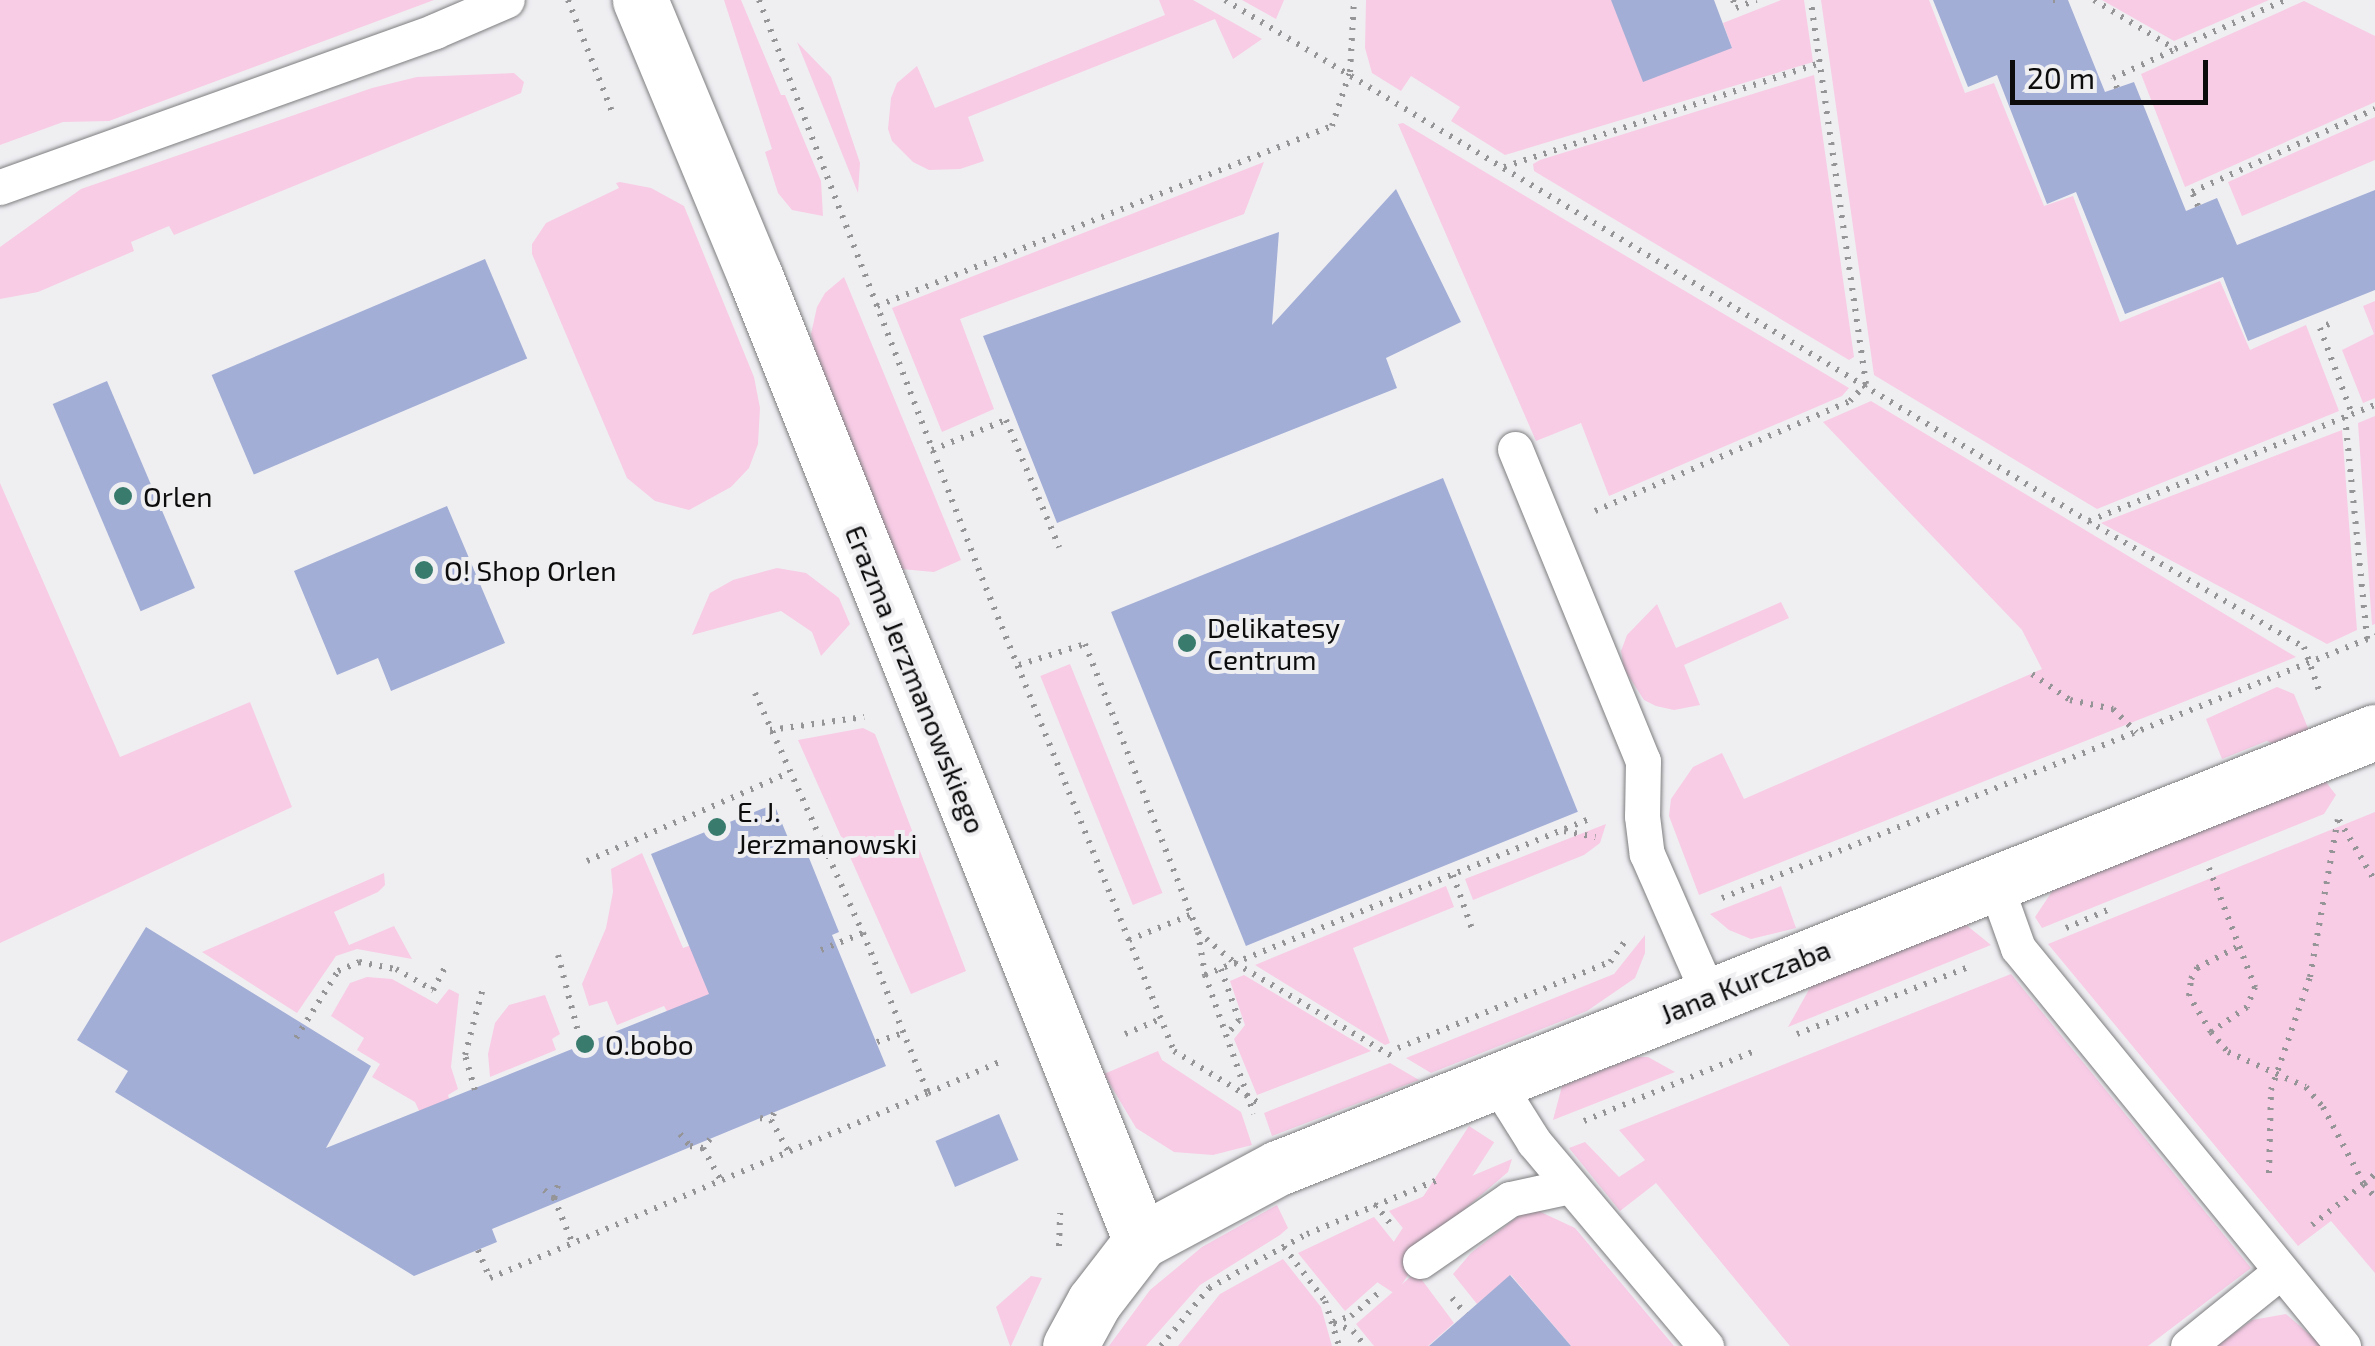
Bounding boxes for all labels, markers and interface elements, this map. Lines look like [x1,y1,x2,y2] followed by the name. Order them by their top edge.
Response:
[2015,40,2212,102] scale bar
[2027,59,2095,95] text: 20 m
[143,479,213,513] place label: Orlen
[112,485,134,507] marker: Orlen
[839,520,993,838] street label: Erazma Jerzmanowskiego
[444,553,617,587] place label: O! Shop Orlen
[413,559,435,581] marker: O! Shop Orlen
[1207,610,1340,676] place label: Delikatesy Centrum
[1176,632,1198,654] marker: Delikatesy Centrum
[737,794,918,860] place label: E. J. Jerzmanowski
[706,816,728,838] marker: E. J. Jerzmanowski
[1655,932,1835,1030] street label: Jana Kurczaba
[605,1027,694,1061] place label: O.bobo
[574,1033,596,1055] marker: O.bobo

